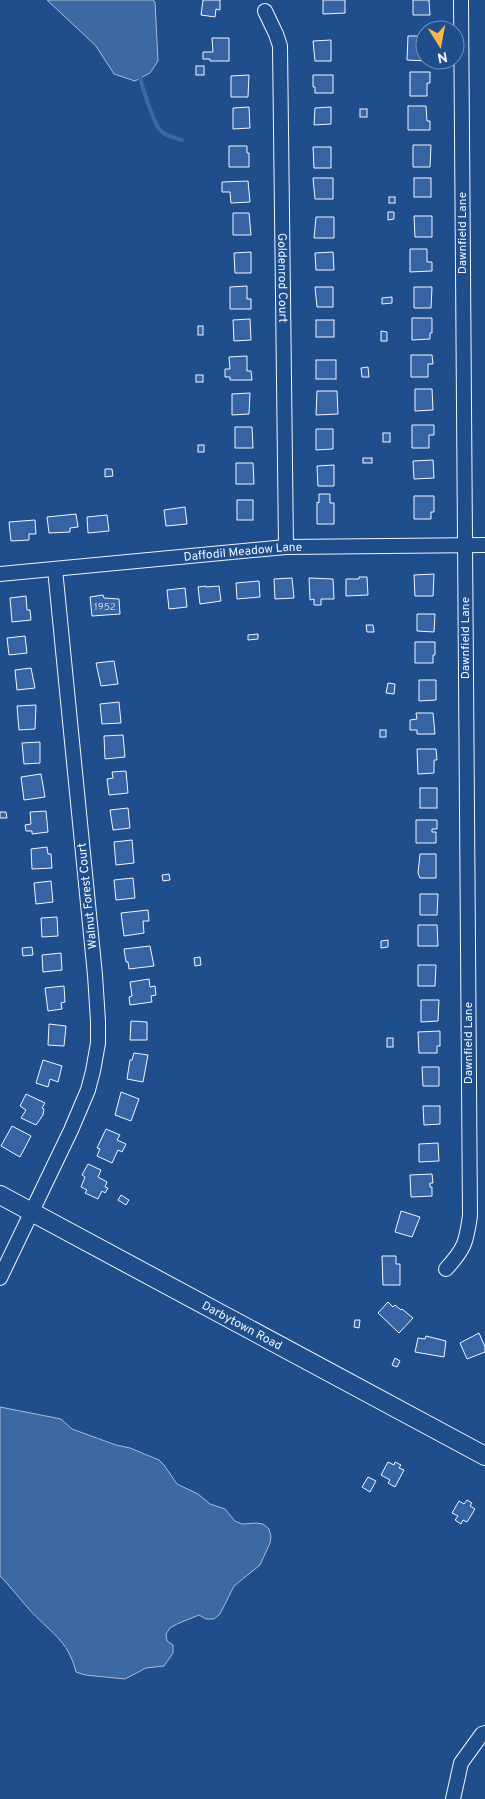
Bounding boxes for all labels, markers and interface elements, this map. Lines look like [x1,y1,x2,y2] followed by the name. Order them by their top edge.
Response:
[415,20,465,70] north arrow
[436,47,449,66] text: N
[455,192,471,274] street label: Dawnfield Lane
[273,233,290,323] street label: Goldenrod Court
[183,540,302,566] street label: Daffodil Meadow Lane
[458,597,474,679] street label: Dawnfield Lane
[94,601,116,614] house number: 1952
[74,842,102,950] street label: Walnut Forest Court
[461,1002,477,1084] street label: Dawnfield Lane
[199,1298,285,1354] street label: Darbytown Road

